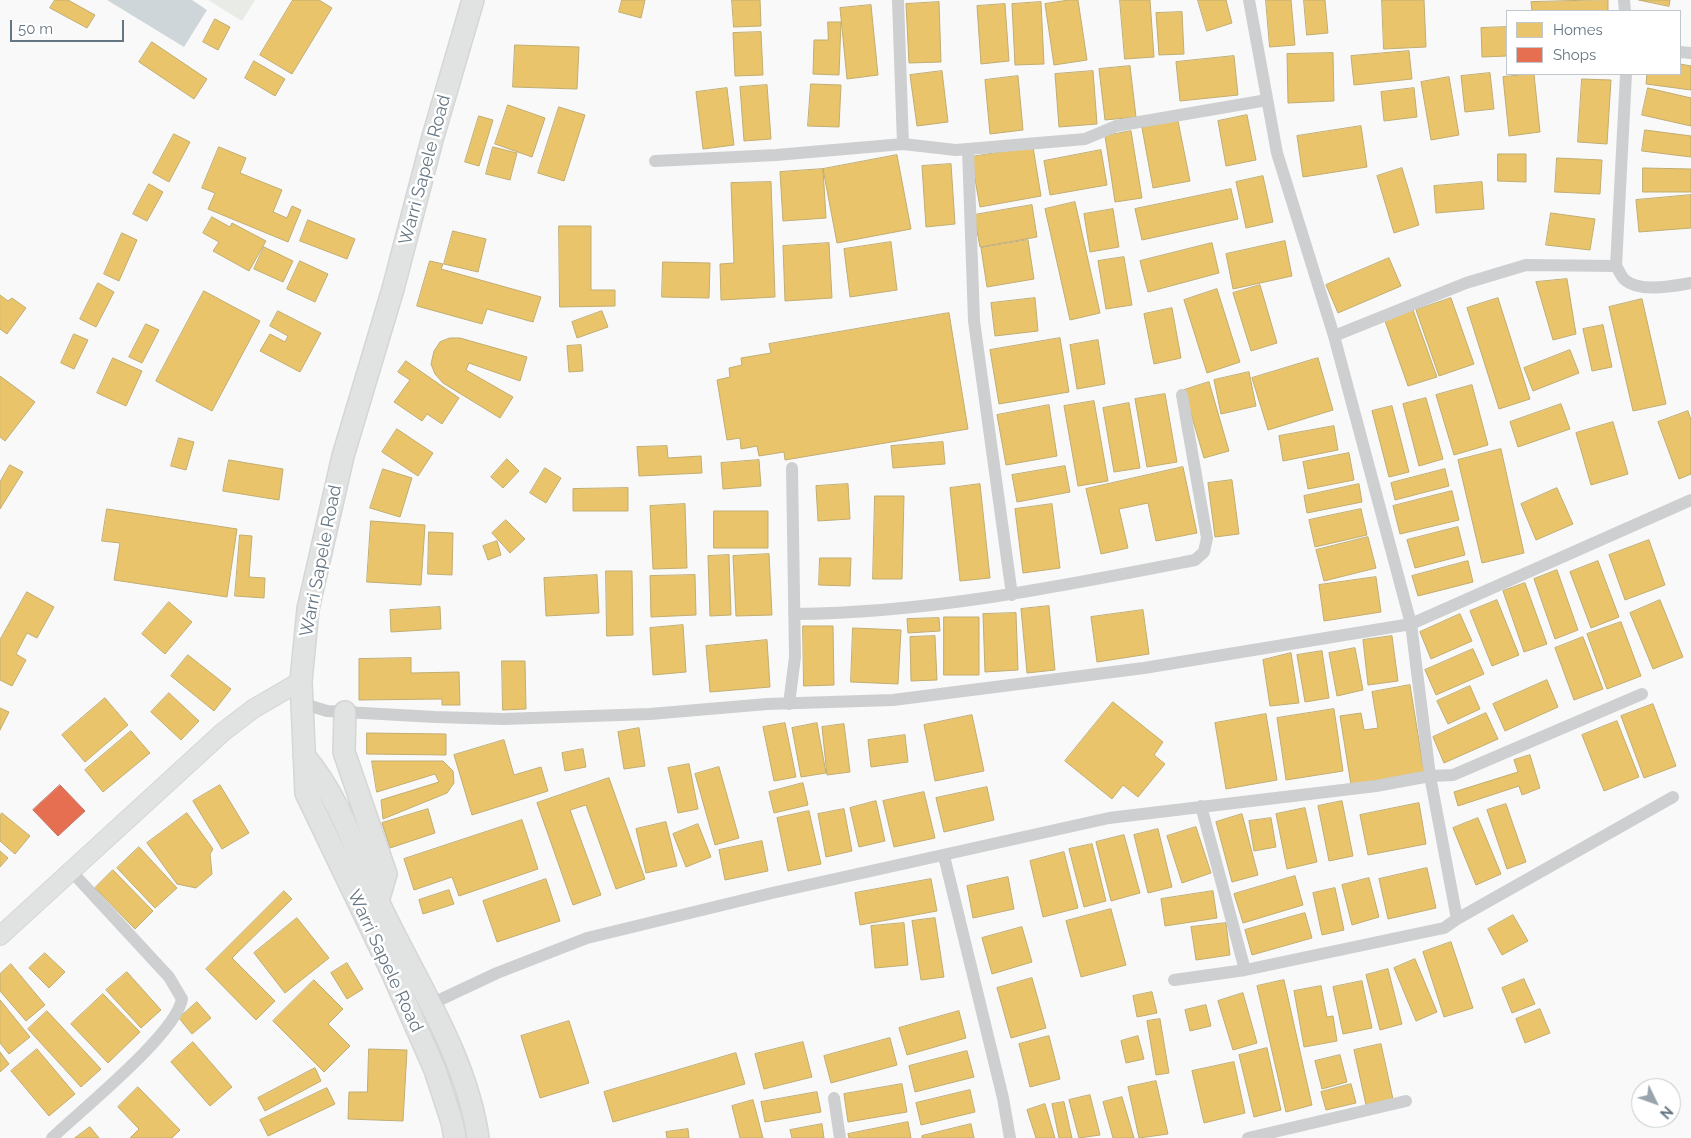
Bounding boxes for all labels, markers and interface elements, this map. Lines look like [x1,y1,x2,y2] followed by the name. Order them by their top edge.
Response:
[12,10,126,42] scale bar
[1506,10,1681,75] legend
[18,20,53,38] text: 50 m
[1553,21,1603,39] text: Homes
[1553,46,1596,64] text: Shops
[395,93,455,247] street label: Warri Sapele Road
[296,483,346,639] street label: Warri Sapele Road
[343,886,427,1036] street label: Warri Sapele Road
[1631,1078,1681,1128] north arrow
[1657,1103,1676,1122] text: N

